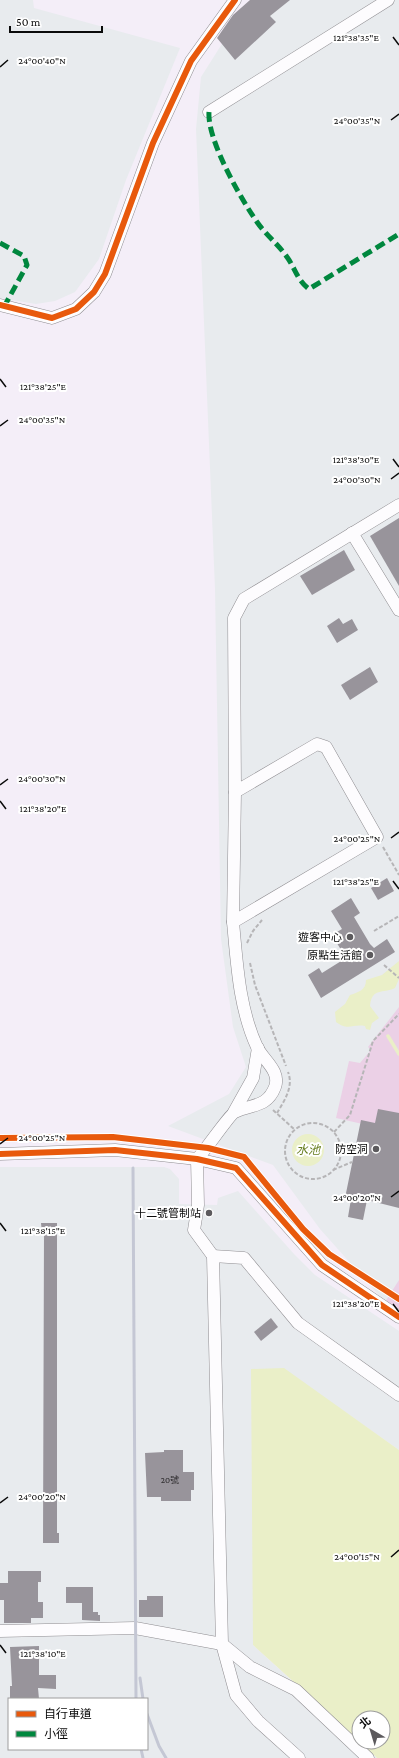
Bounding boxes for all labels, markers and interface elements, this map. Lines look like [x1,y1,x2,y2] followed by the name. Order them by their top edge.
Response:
[10,8,102,34] scale bar
[16,15,41,29] text: 50 m
[333,32,379,43] text: 121°38'35"E
[18,55,66,66] text: 24°00'40"N
[334,115,381,126] text: 24°00'35"N
[20,381,67,392] text: 121°38'25"E
[19,414,66,425] text: 24°00'35"N
[333,454,380,465] text: 121°38'30"E
[333,474,381,485] text: 24°00'30"N
[18,773,66,784] text: 24°00'30"N
[20,803,67,814] text: 121°38'20"E
[334,833,381,844] text: 24°00'25"N
[333,876,380,887] text: 121°38'25"E
[298,931,342,943] place label: 遊客中心
[345,932,355,942] marker: 遊客中心
[307,949,362,961] place label: 原點生活館
[365,950,375,960] marker: 原點生活館
[19,1132,66,1143] text: 24°00'25"N
[296,1143,322,1157] water label: 水池
[335,1143,368,1155] place label: 防空洞
[371,1144,381,1154] marker: 防空洞
[333,1192,381,1203] text: 24°00'20"N
[135,1207,201,1219] place label: 十二號管制站
[204,1208,214,1218] marker: 十二號管制站
[21,1225,66,1236] text: 121°38'15"E
[333,1298,380,1309] text: 121°38'20"E
[161,1475,179,1485] house number: 20號
[18,1491,66,1502] text: 24°00'20"N
[334,1551,380,1562] text: 24°00'15"N
[20,1648,66,1659] text: 121°38'10"E
[8,1698,148,1750] legend
[44,1707,92,1721] text: 自行車道
[351,1710,391,1750] north arrow
[357,1714,373,1730] text: 北
[44,1727,68,1741] text: 小徑

